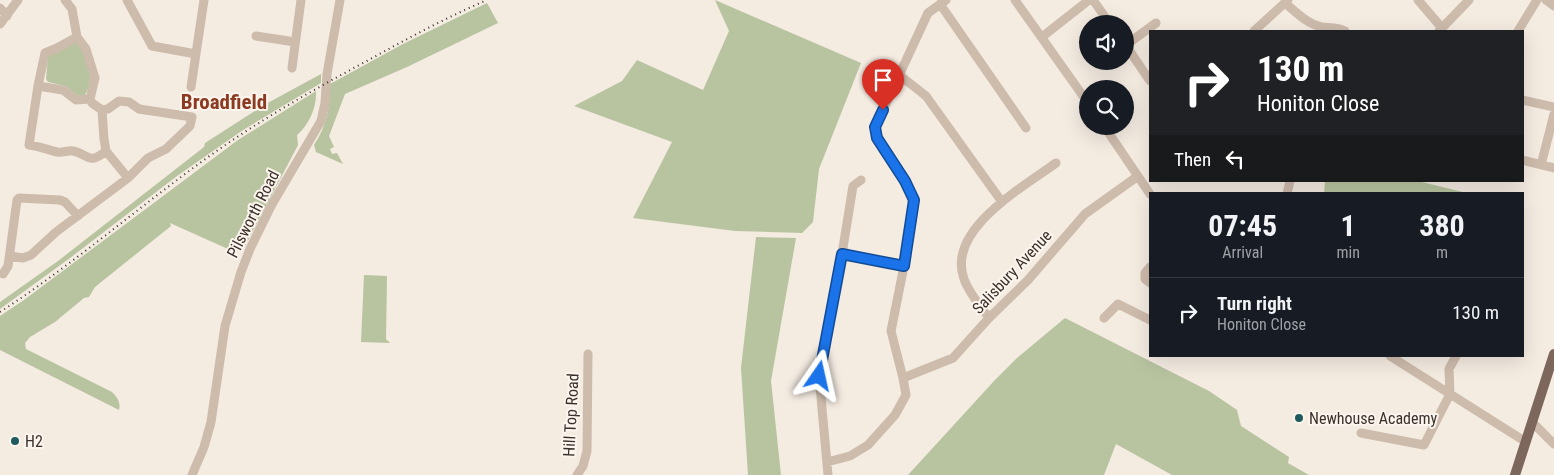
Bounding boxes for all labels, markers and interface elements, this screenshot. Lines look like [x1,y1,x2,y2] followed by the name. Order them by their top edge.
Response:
[1079,15,1134,135] map controls
[1079,15,1134,70] button: sound
[1257,49,1344,90] text: 130 m
[1174,50,1239,115] icon: right
[862,59,904,110] pin
[869,66,897,94] icon: arrive
[1079,80,1134,135] button: search
[181,90,267,114] district label: Broadfield
[1257,91,1379,116] text: Honiton Close
[1221,145,1249,173] icon: left
[1174,148,1211,171] text: Then
[223,167,283,261] street label: Pilsworth Road
[1208,208,1277,243] text: 07:45
[1341,208,1356,243] text: 1
[1419,208,1465,243] text: 380
[968,226,1056,318] street label: Salisbury Avenue
[1222,243,1263,262] text: Arrival
[1336,243,1360,262] text: min
[1436,243,1448,262] text: m
[1217,292,1292,315] text: Turn right
[1174,299,1202,327] icon: right
[1452,301,1499,324] text: 130 m
[1217,315,1306,334] text: Honiton Close
[792,349,844,401] position arrow
[559,373,583,457] street label: Hill Top Road
[1309,409,1438,428] place label: Newhouse Academy
[1293,412,1305,424] marker: Newhouse Academy
[25,432,43,451] place label: H2
[9,435,21,447] marker: H2

